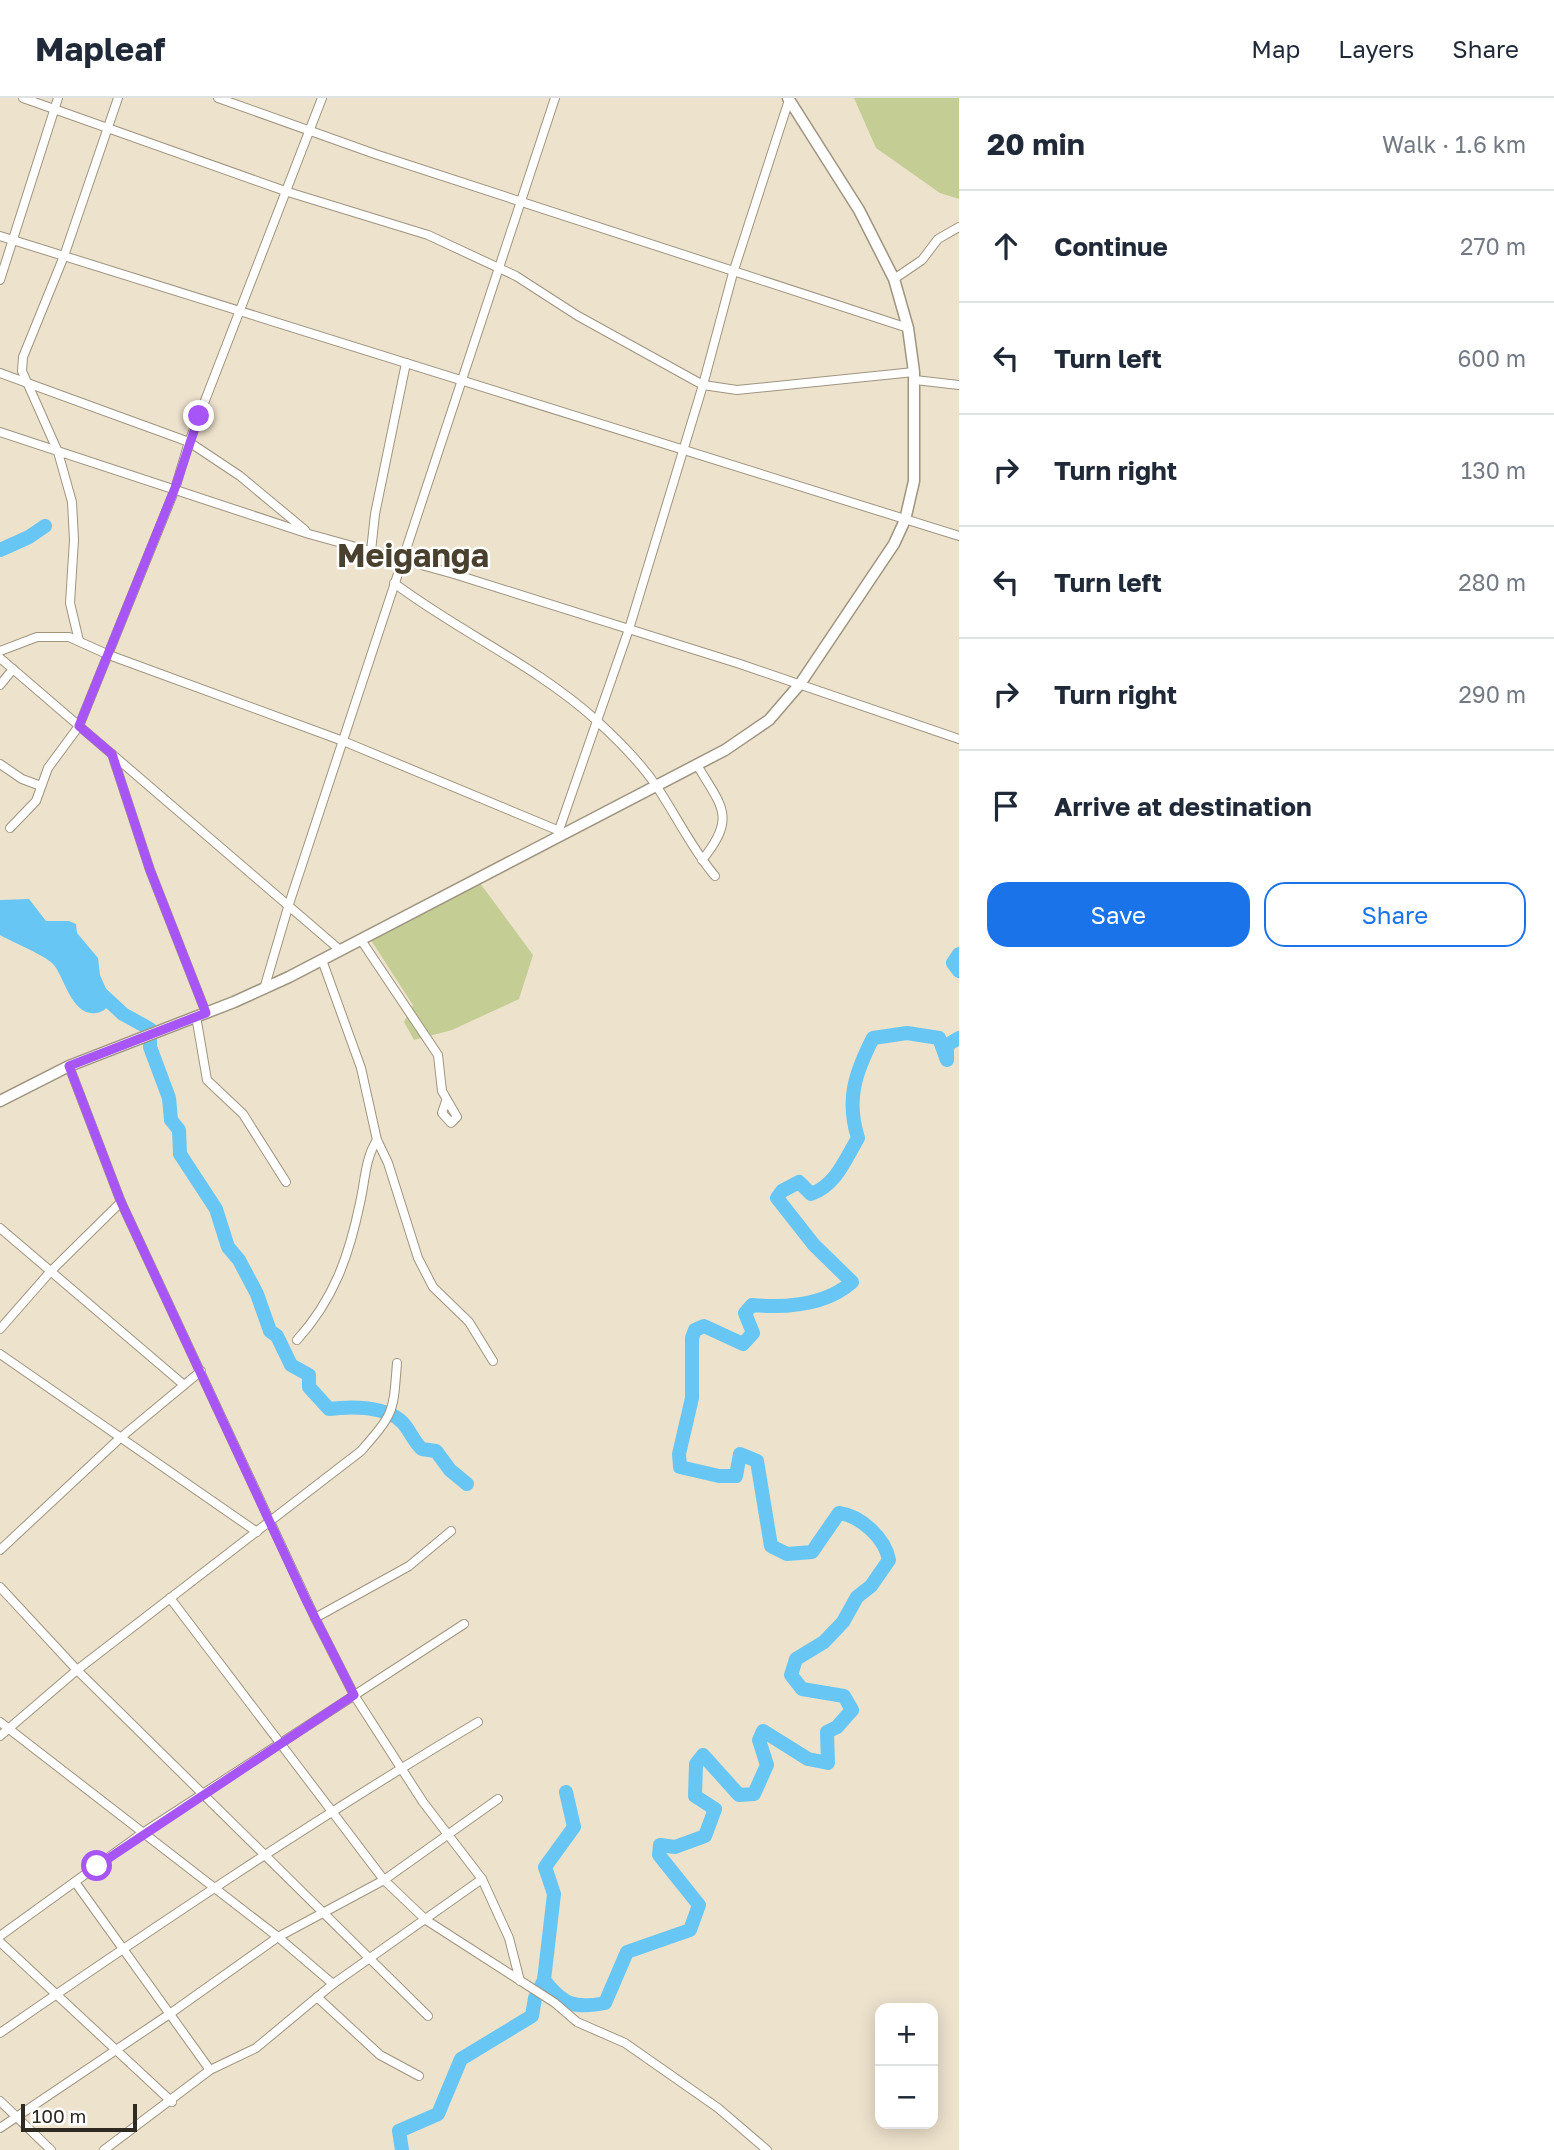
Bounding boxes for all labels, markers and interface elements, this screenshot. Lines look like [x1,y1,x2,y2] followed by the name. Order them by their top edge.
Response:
[35,29,165,68] text: Mapleaf
[1251,34,1300,63] text: Map
[1338,34,1414,63] text: Layers
[1452,34,1519,63] text: Share
[987,126,1085,162] text: 20 min
[1382,130,1526,158] text: Walk · 1.6 km
[987,227,1025,265] icon: ahead
[1054,231,1168,262] text: Continue
[1460,232,1526,260] text: 270 m
[987,339,1025,377] icon: left
[1054,343,1162,374] text: Turn left
[1457,344,1526,372] text: 600 m
[183,400,214,431] route end
[987,451,1025,489] icon: right
[1054,455,1177,486] text: Turn right
[1461,456,1526,484] text: 130 m
[337,536,489,574] district label: Meiganga
[987,563,1025,601] icon: left
[1054,567,1162,598] text: Turn left
[1458,568,1526,596] text: 280 m
[987,675,1025,713] icon: right
[1054,679,1177,710] text: Turn right
[1458,680,1526,708] text: 290 m
[987,787,1025,825] icon: arrive
[1054,791,1312,822] text: Arrive at destination
[987,882,1250,947] button: Save
[1264,882,1526,947] button: Share
[81,1850,112,1881] route start
[875,2003,938,2129] map controls
[875,2003,938,2066] button: +
[875,2066,938,2129] button: −
[21,2101,136,2133] scale bar
[32,2104,86,2127] text: 100 m

